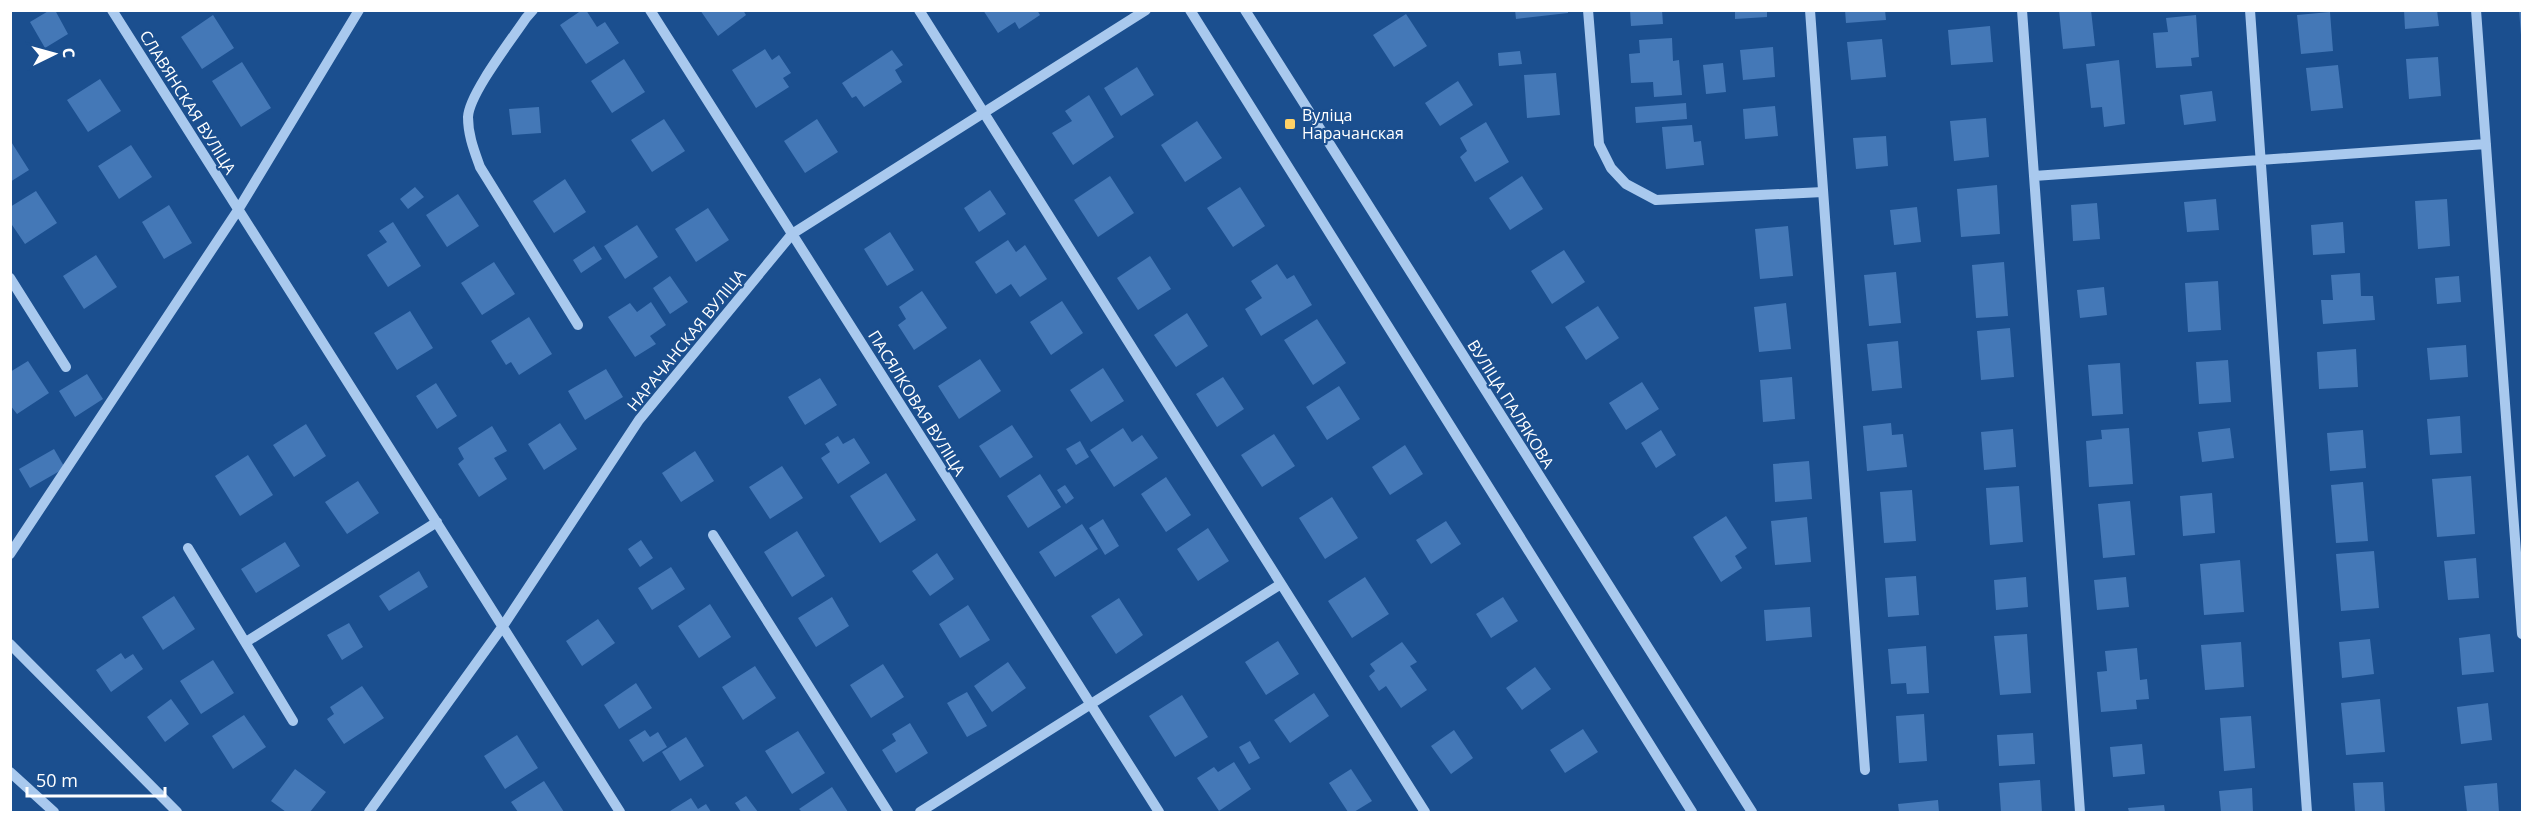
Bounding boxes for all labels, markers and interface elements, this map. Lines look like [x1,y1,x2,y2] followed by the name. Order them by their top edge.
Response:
[24,24,84,84] north arrow
[135,26,242,179] street label: СЛАВЯНСКАЯ ВУЛІЦА
[58,47,80,59] text: С
[1302,104,1404,144] place label: Вуліца Нарачанская
[1283,117,1297,131] marker: Вуліца Нарачанская
[622,264,751,416] street label: НАРАЧАНСКАЯ ВУЛІЦА
[863,326,971,481] street label: ПАСЯЛКОВАЯ ВУЛІЦА
[1463,336,1560,473] street label: ВУЛІЦА ПАЛЯКОВА
[27,760,165,798] scale bar
[36,768,78,792] text: 50 m

